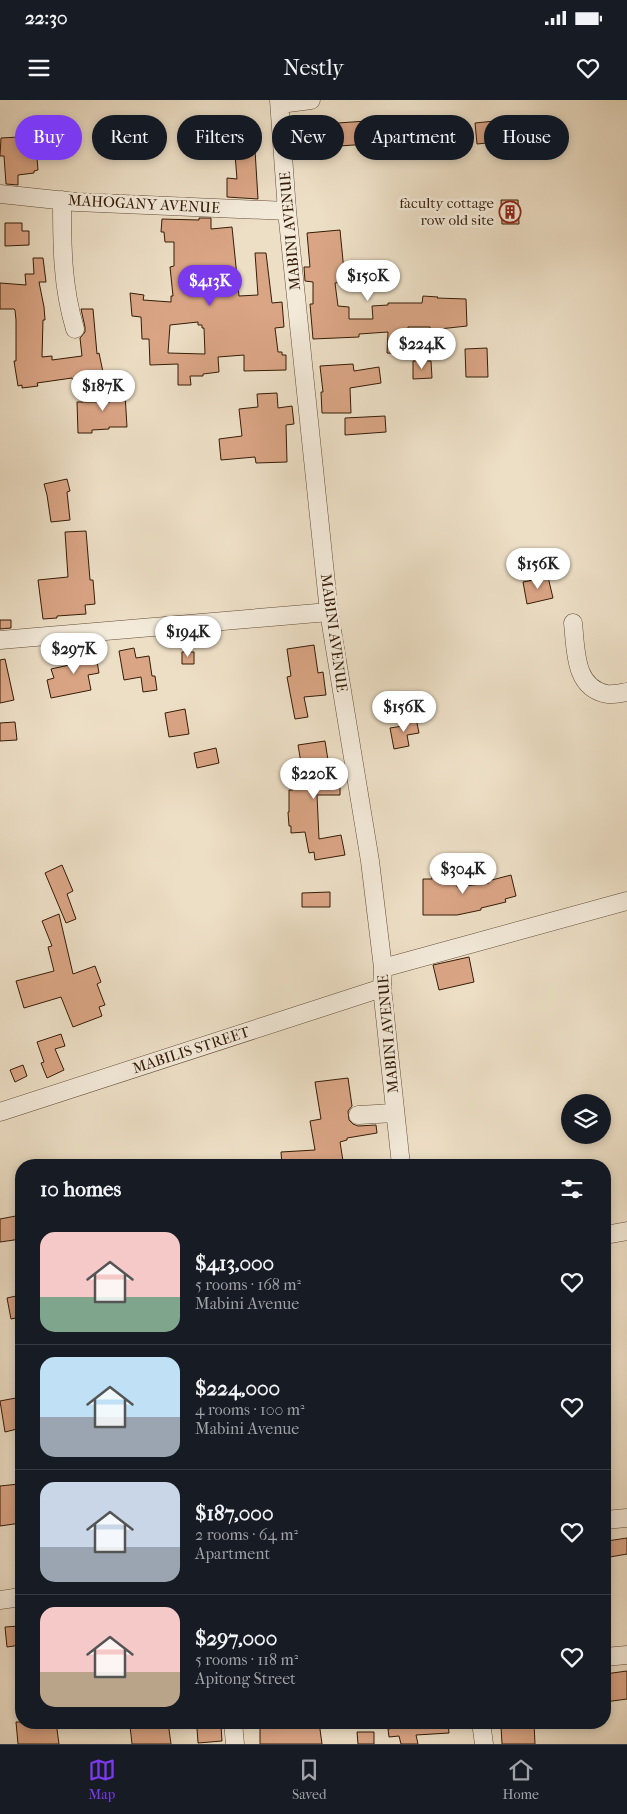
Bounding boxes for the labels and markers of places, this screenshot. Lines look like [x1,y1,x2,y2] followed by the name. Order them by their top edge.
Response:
[399,194,495,229] place label: faculty cottage row old site
[498,200,522,224] building icon: faculty cottage row old site
[333,260,403,302] pin: $150K
[175,264,245,307] pin: $413K
[387,328,457,370] pin: $224K
[68,370,138,412] pin: $187K
[503,548,573,590] pin: $156K
[153,616,223,658] pin: $194K
[39,632,109,675] pin: $297K
[369,690,439,733] pin: $156K
[279,758,349,800] pin: $220K
[428,852,498,895] pin: $304K

